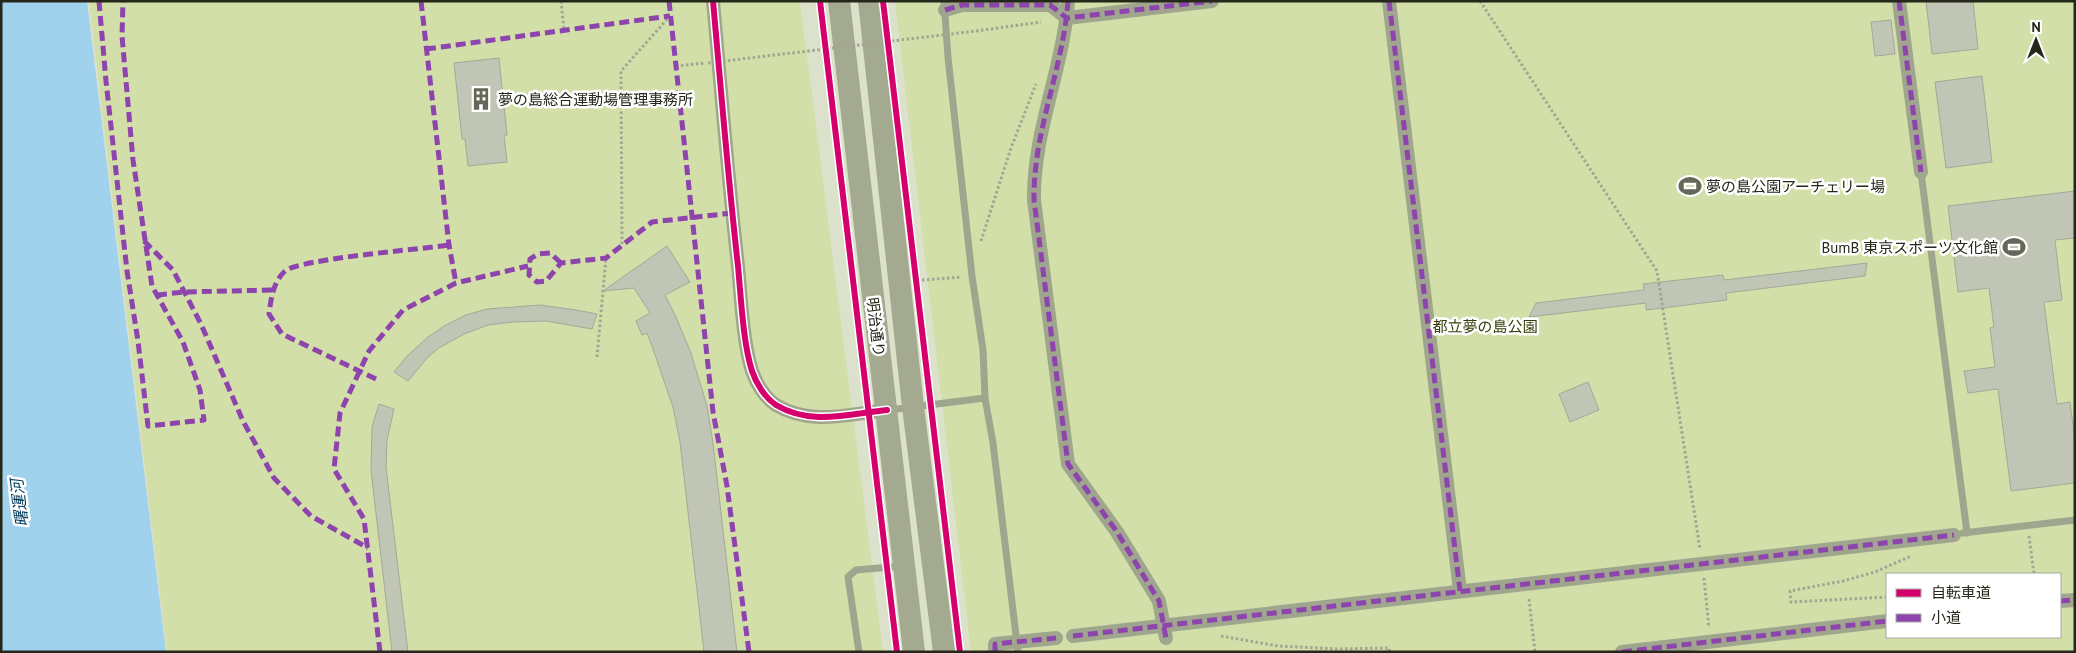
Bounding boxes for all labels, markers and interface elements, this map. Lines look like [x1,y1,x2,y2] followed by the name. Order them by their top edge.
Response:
[2011,15,2061,65] north arrow
[2031,18,2041,36] text: N
[468,86,494,112] building icon: 夢の島総合運動場管理事務所
[498,90,693,109] place label: 夢の島総合運動場管理事務所
[1677,173,1703,199] sports icon: 夢の島公園アーチェリー場
[1706,177,1885,196] place label: 夢の島公園アーチェリー場
[2001,234,2027,260] sports icon: BumB 東京スポーツ文化館
[1822,238,1998,257] place label: BumB 東京スポーツ文化館
[863,296,889,358] street label: 明治通り
[1432,317,1538,336] park label: 都立夢の島公園
[6,475,32,528] water label: 曙運河
[1886,573,2061,638] legend
[1931,583,1991,602] text: 自転車道
[1931,608,1961,627] text: 小道

